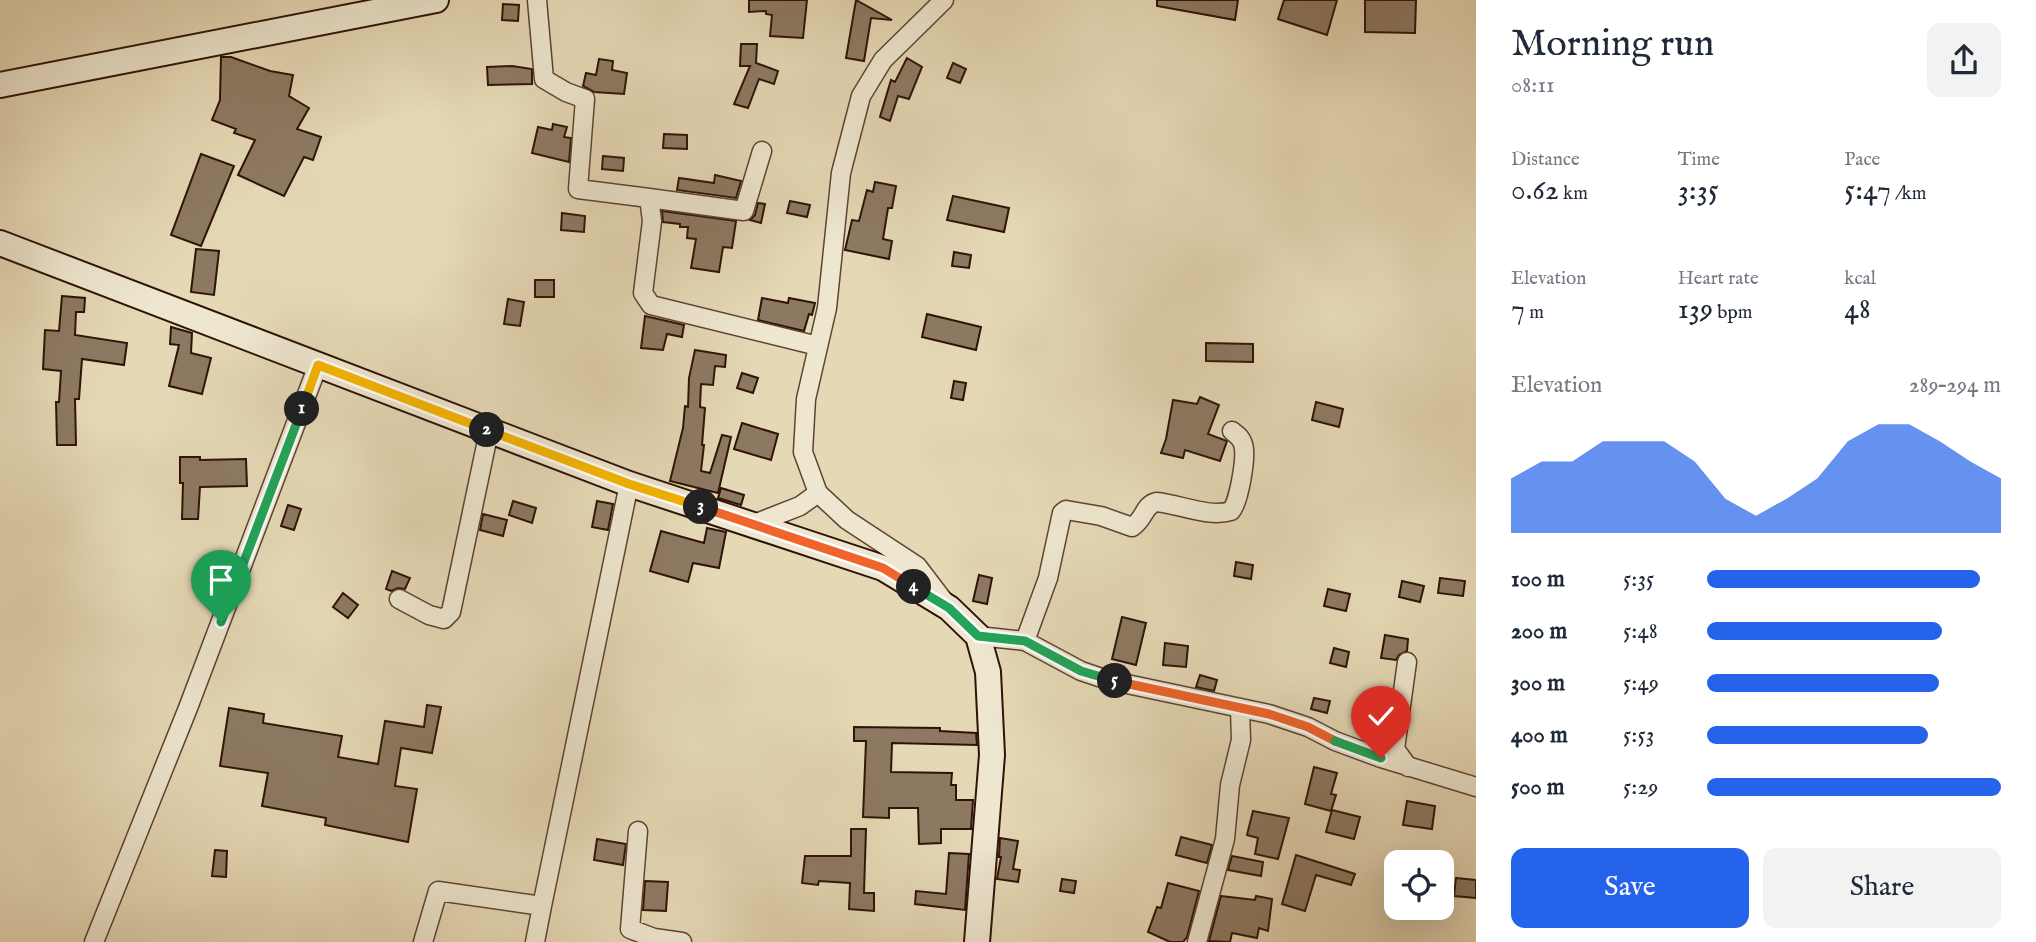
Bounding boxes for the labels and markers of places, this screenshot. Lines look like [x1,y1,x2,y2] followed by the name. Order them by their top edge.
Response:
[284,392,320,426] pin: 1
[470,412,504,448] pin: 2
[684,490,718,524] pin: 3
[191,550,251,622] pin
[897,570,932,604] pin: 4
[1098,664,1132,698] pin: 5
[1351,686,1411,758] pin

